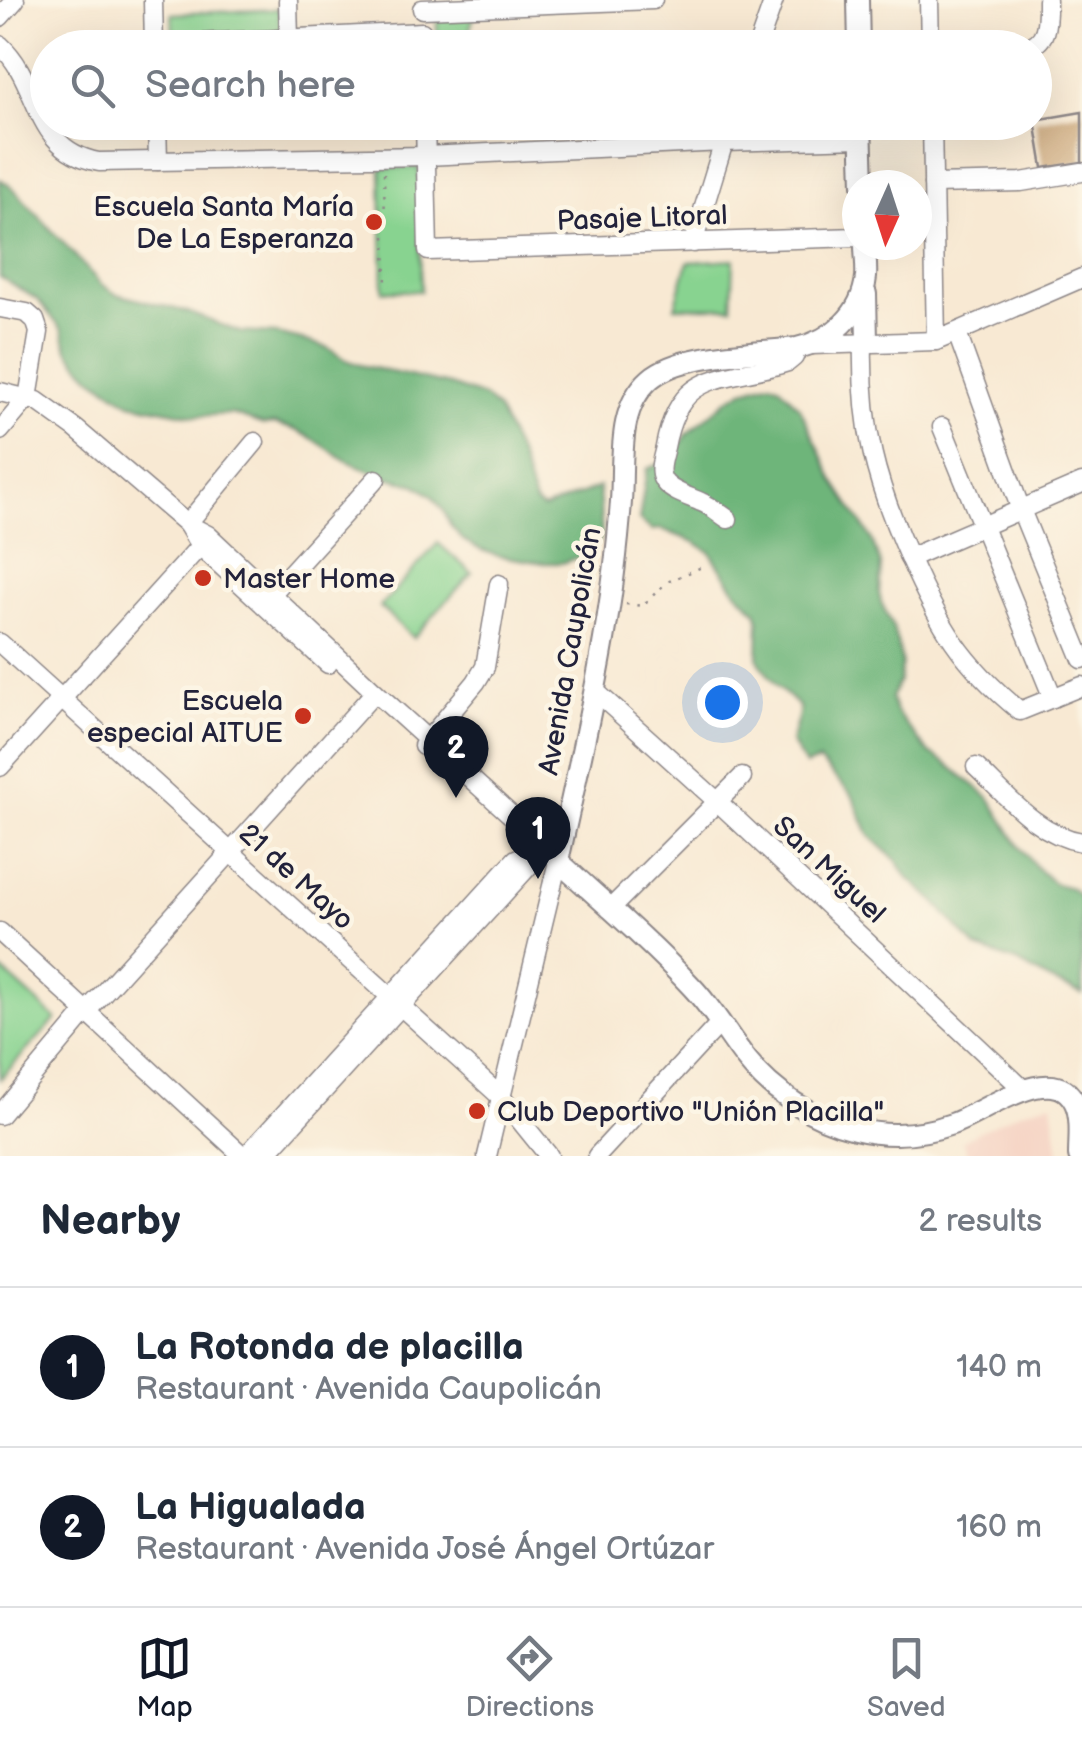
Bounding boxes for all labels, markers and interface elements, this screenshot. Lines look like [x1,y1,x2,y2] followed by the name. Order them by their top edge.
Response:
[30,30,1052,140] search box
[65,58,120,113] icon: search
[145,63,356,108] text: Search here
[842,170,932,260] north arrow
[93,191,354,256] place label: Escuela Santa María De La Esperanza
[556,199,728,238] street label: Pasaje Litoral
[363,211,385,233] marker: Escuela Santa María De La Esperanza
[532,525,608,778] street label: Avenida Caupolicán
[223,563,395,596] place label: Master Home
[192,567,214,589] marker: Master Home
[697,677,748,728] your location
[87,685,283,750] place label: Escuela especial AITUE
[292,705,314,727] marker: Escuela especial AITUE
[424,716,488,798] pin: 2
[506,796,570,879] pin: 1
[766,810,892,930] street label: San Miguel
[232,817,360,937] street label: 21 de Mayo
[497,1096,884,1129] place label: Club Deportivo "Unión Placilla"
[466,1100,488,1122] marker: Club Deportivo "Unión Placilla"
[40,1196,180,1247] text: Nearby
[918,1202,1042,1241] text: 2 results
[135,1325,524,1370] text: La Rotonda de placilla
[66,1348,79,1387] text: 1
[956,1348,1042,1387] text: 140 m
[135,1370,602,1409] text: Restaurant · Avenida Caupolicán
[135,1485,366,1530] text: La Higualada
[63,1508,82,1547] text: 2
[956,1508,1042,1547] text: 160 m
[135,1530,714,1569] text: Restaurant · Avenida José Ángel Ortúzar
[136,1631,193,1724] tab: Map
[465,1631,594,1724] tab: Directions
[867,1631,946,1724] tab: Saved

